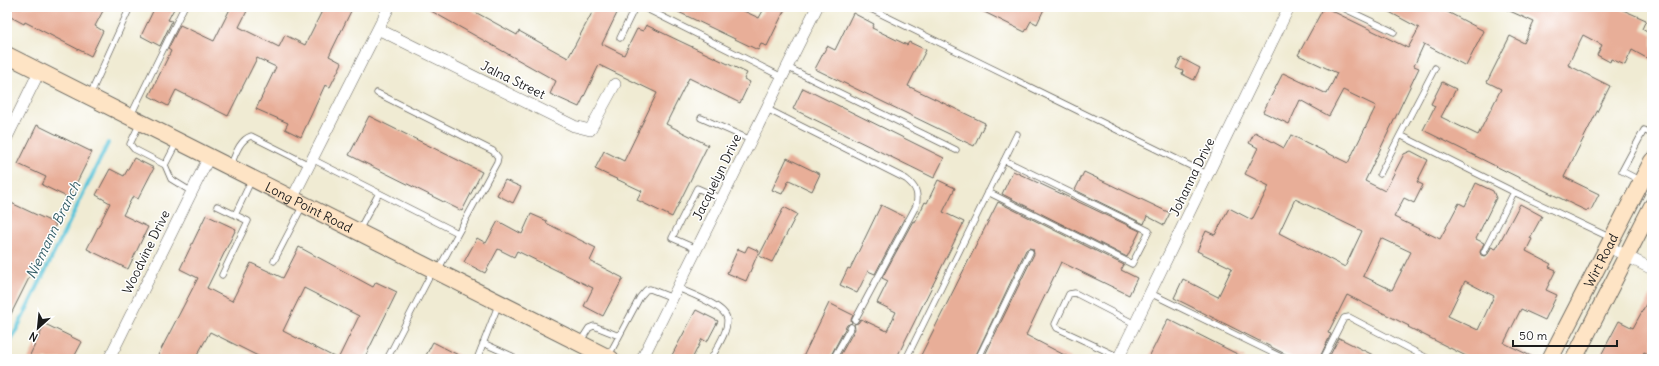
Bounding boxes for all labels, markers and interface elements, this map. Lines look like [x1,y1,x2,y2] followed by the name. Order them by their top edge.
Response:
[478,57,549,103] street label: Jalna Street
[689,131,745,223] street label: Jacquelyn Drive
[1166,135,1218,219] street label: Johanna Drive
[22,178,85,282] water label: Niemann Branch
[263,178,356,236] street label: Long Point Road
[118,207,174,297] street label: Woodvine Drive
[1580,230,1622,290] street label: Wirt Road
[18,308,58,348] north arrow
[1513,322,1617,348] scale bar
[1519,328,1548,343] text: 50 m
[27,329,40,345] text: N

